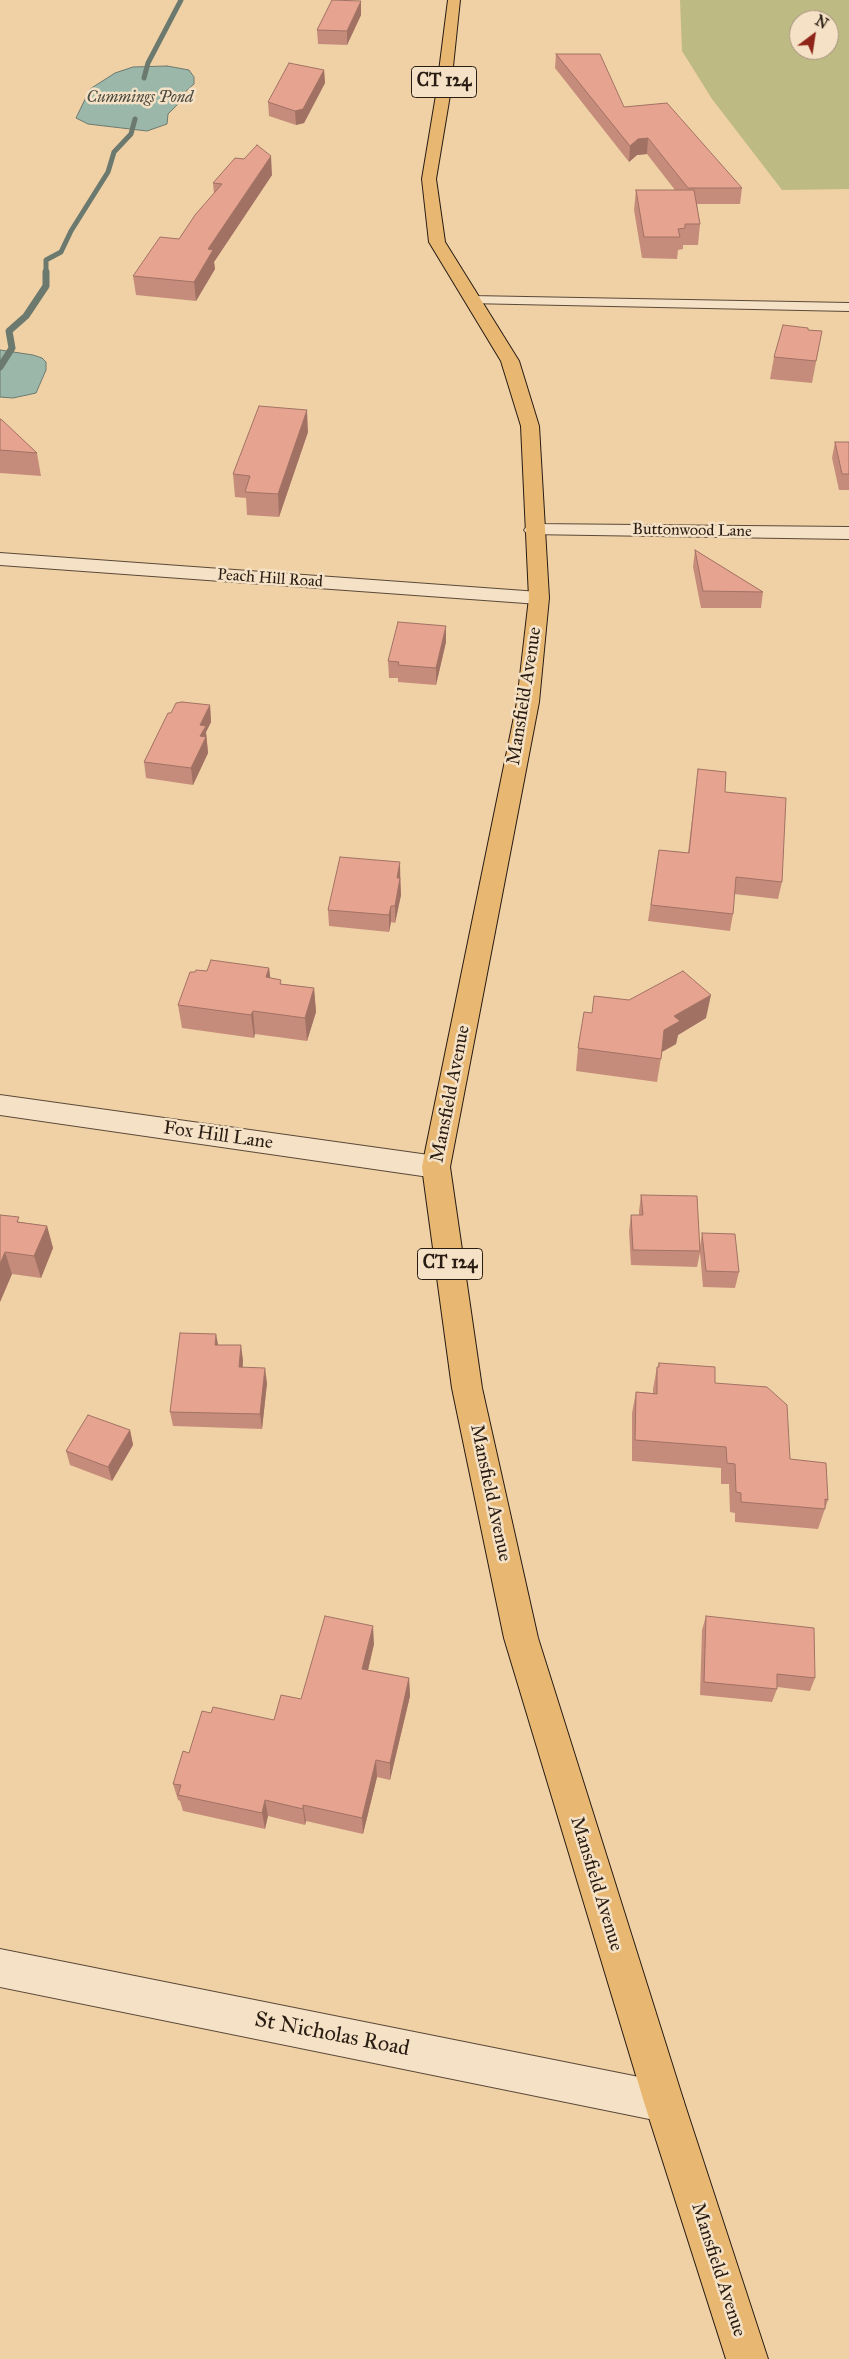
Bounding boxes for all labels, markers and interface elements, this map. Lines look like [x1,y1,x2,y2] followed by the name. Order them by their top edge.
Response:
[789,10,839,60] north arrow
[812,12,831,33] text: N
[412,66,476,98] road number: CT 124
[87,88,193,108] water label: Cummings Pond
[632,520,752,542] street label: Buttonwood Lane
[217,566,323,592] street label: Peach Hill Road
[503,625,547,767] street label: Mansfield Avenue
[427,1023,475,1165] street label: Mansfield Avenue
[162,1117,274,1155] street label: Fox Hill Lane
[418,1248,482,1280] road number: CT 124
[464,1422,516,1564] street label: Mansfield Avenue
[565,1814,627,1954] street label: Mansfield Avenue
[252,2007,412,2063] street label: St Nicholas Road
[686,2200,750,2340] street label: Mansfield Avenue

